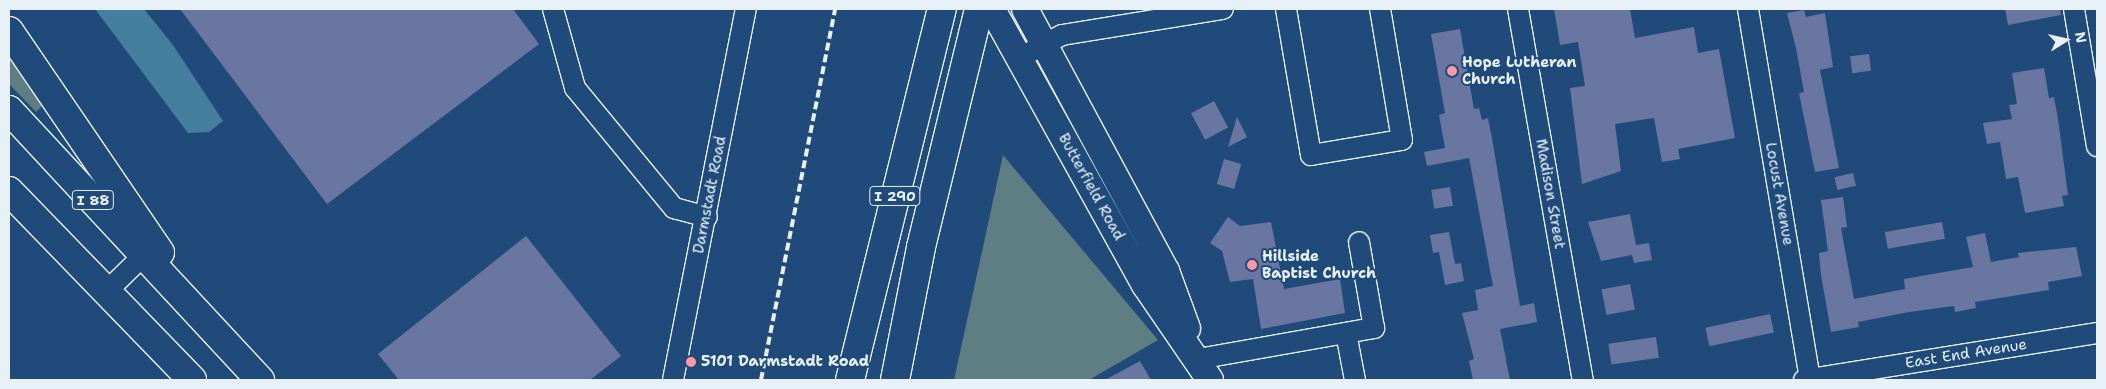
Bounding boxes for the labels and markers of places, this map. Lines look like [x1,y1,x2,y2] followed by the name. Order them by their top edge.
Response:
[1462,53,1577,88] place label: Hope Lutheran Church
[1446,65,1458,77] marker: Hope Lutheran Church
[1262,247,1376,282] place label: Hillside Baptist Church
[1246,259,1258,271] marker: Hillside Baptist Church
[701,353,869,371] place label: 5101 Darmstadt Road
[685,356,697,368] marker: 5101 Darmstadt Road

